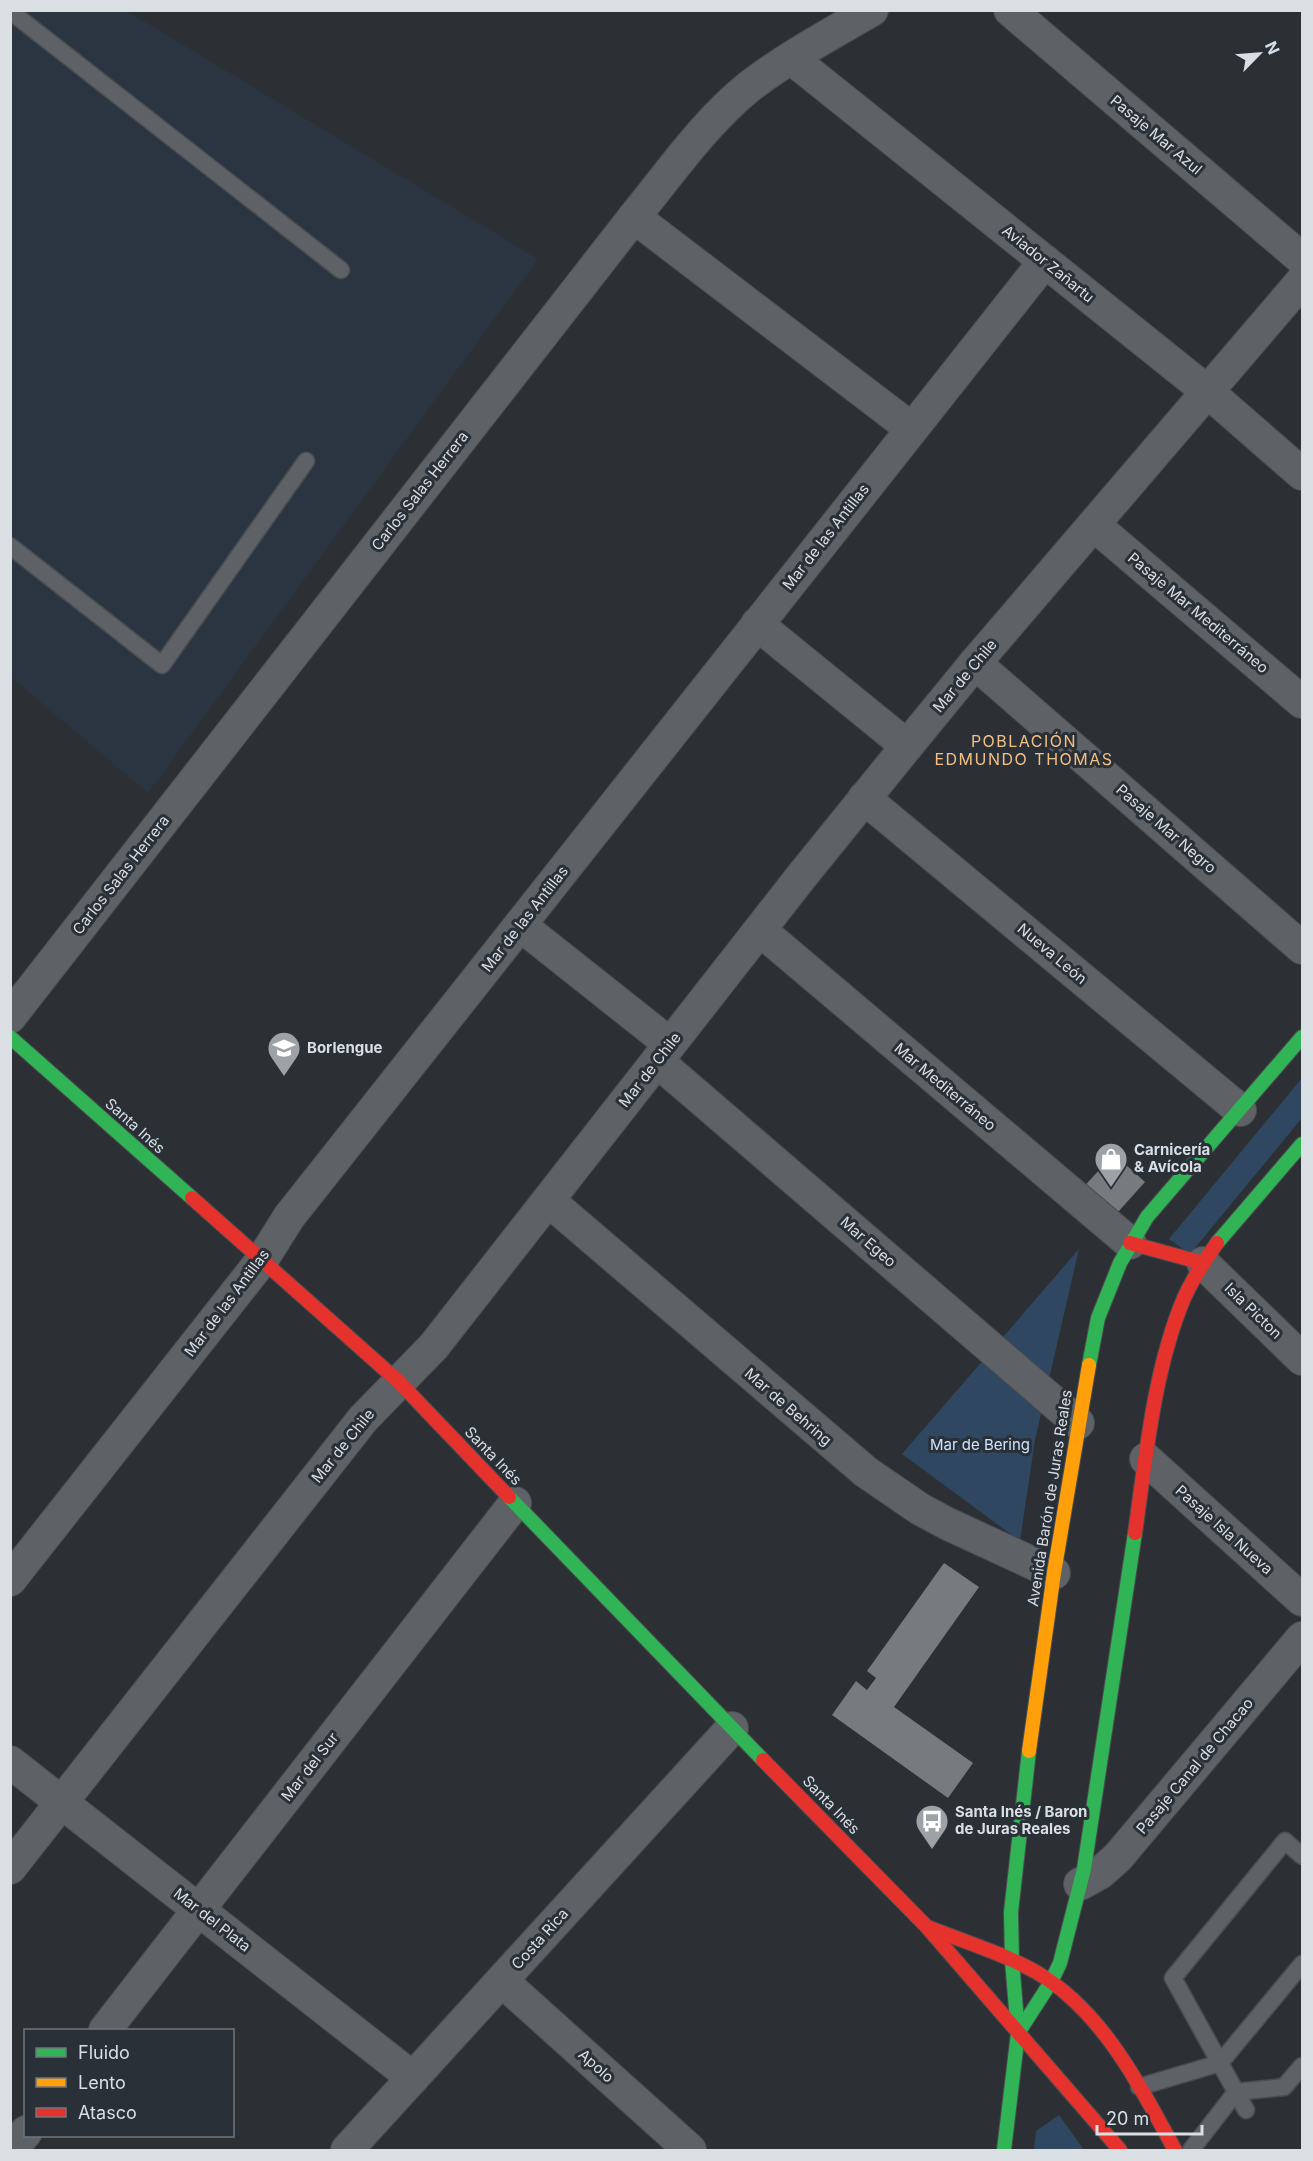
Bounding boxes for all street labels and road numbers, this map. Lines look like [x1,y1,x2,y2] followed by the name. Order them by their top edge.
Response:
[1107,91,1206,179] street label: Pasaje Mar Azul
[999,221,1098,306] street label: Aviador Zañartu
[367,427,472,554] street label: Carlos Salas Herrera
[778,480,873,594] street label: Mar de las Antillas
[1124,548,1273,677] street label: Pasaje Mar Mediterráneo
[928,635,1001,716] street label: Mar de Chile
[1112,780,1220,877] street label: Pasaje Mar Negro
[68,811,173,938] street label: Carlos Salas Herrera
[477,862,572,976] street label: Mar de las Antillas
[1014,919,1091,988] street label: Nueva León
[614,1028,685,1111] street label: Mar de Chile
[891,1039,1000,1135] street label: Mar Mediterráneo
[101,1094,169,1158] street label: Santa Inés
[837,1212,900,1271] street label: Mar Egeo
[180,1245,273,1360] street label: Mar de las Antillas
[1221,1279,1286,1343] street label: Isla Picton
[741,1364,836,1450] street label: Mar de Behring
[1023,1388,1076,1608] street label: Avenida Barón de Juras Reales
[307,1405,378,1487] street label: Mar de Chile
[461,1422,526,1489] street label: Santa Inés
[1172,1481,1277,1578] street label: Pasaje Isla Nueva
[1132,1694,1257,1838] street label: Pasaje Canal de Chacao
[277,1728,342,1805] street label: Mar del Sur
[799,1771,864,1838] street label: Santa Inés
[170,1884,255,1956] street label: Mar del Plata
[507,1904,572,1973] street label: Costa Rica
[575,2045,618,2086] street label: Apolo

